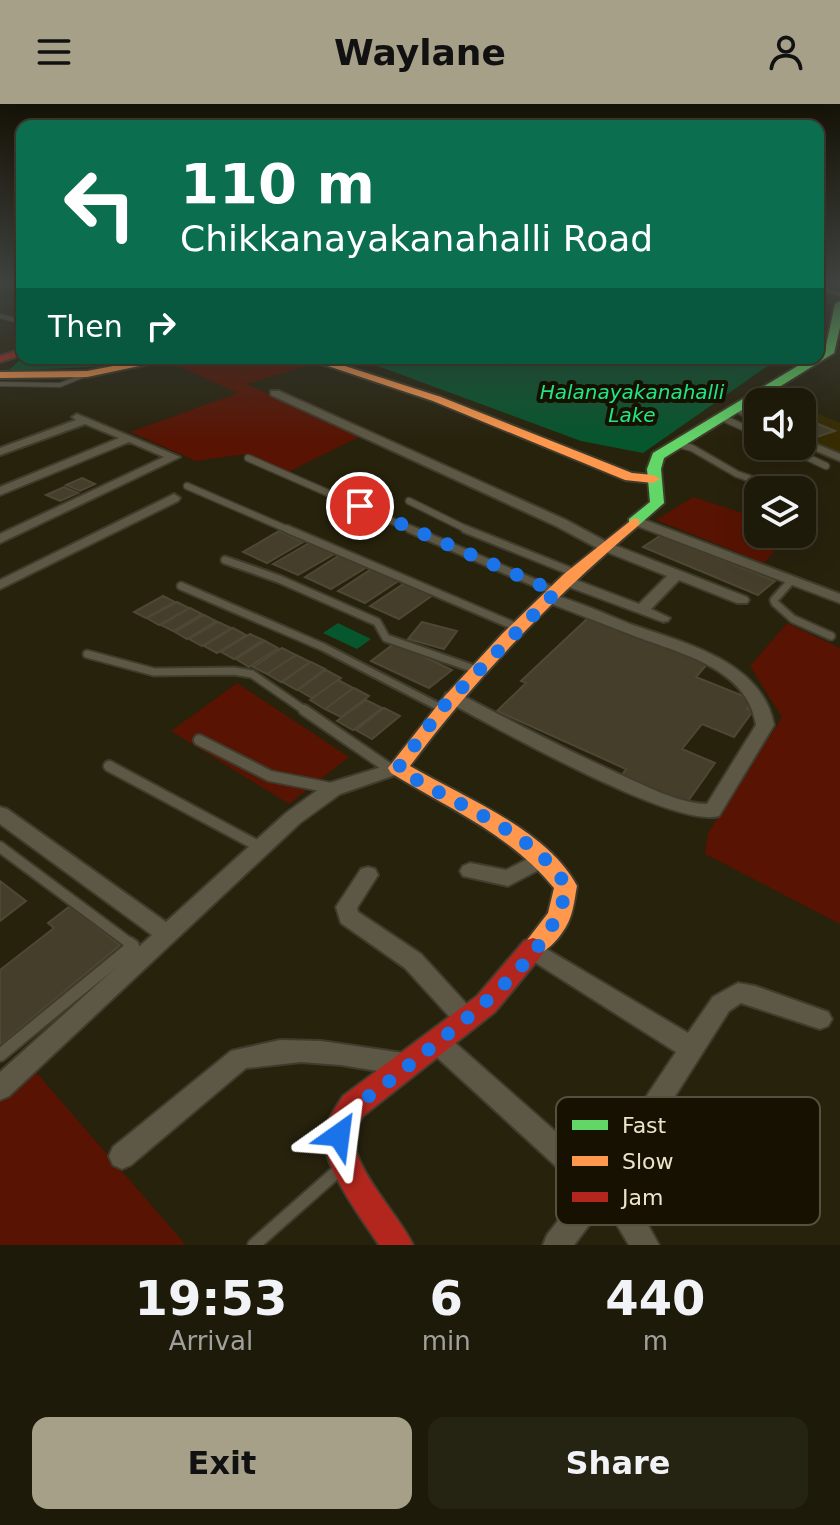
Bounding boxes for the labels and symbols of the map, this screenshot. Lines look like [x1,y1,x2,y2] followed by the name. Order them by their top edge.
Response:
[540,380,725,427] water label: Halanayakanahalli Lake
[326,472,394,540] pin
[297,1093,381,1177] position arrow
[556,1097,820,1225] legend
[622,1113,667,1138] text: Fast
[622,1149,674,1174] text: Slow
[620,1185,663,1210] text: Jam

